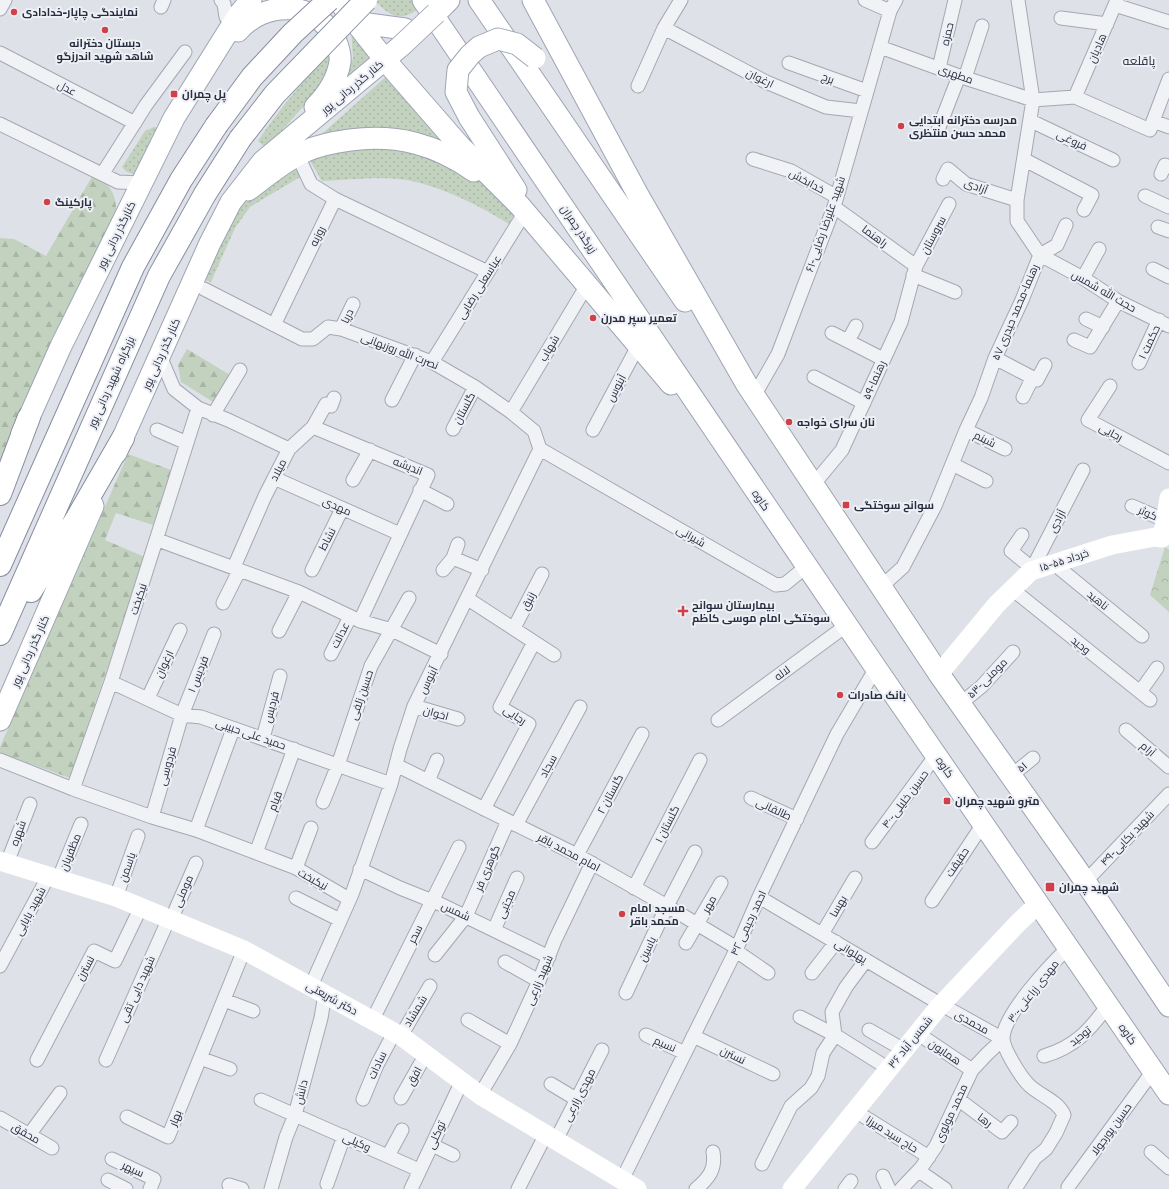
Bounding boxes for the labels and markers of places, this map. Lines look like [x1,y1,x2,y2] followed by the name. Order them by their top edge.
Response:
[22,5,138,21] place label: نمایندگی چاپار-خدادادی
[9,7,19,17] marker: نمایندگی چاپار-خدادادی
[100,25,110,35] marker: دبستان دخترانه شاهد شهید اندرزگو
[56,36,154,64] place label: دبستان دخترانه شاهد شهید اندرزگو
[182,87,226,103] place label: پل چمران
[169,89,179,99] marker: پل چمران
[909,113,1017,140] place label: مدرسه دخترانه ابتدایی محمد حسن منتظری
[896,121,906,131] marker: مدرسه دخترانه ابتدایی محمد حسن منتظری
[55,195,92,211] place label: پارکینگ
[42,197,52,207] marker: پارکینگ
[601,311,678,327] place label: تعمیر سپر مدرن
[588,313,598,323] marker: تعمیر سپر مدرن
[797,415,875,430] place label: نان سرای خواجه
[784,417,794,427] marker: نان سرای خواجه
[854,498,934,513] place label: سوانح سوختگی
[841,500,851,510] marker: سوانح سوختگی
[692,598,830,626] place label: بیمارستان سوانح سوختگی امام موسی کاظم
[677,605,689,617] marker: بیمارستان سوانح سوختگی امام موسی کاظم
[848,688,906,702] place label: بانک صادرات
[835,690,845,700] marker: بانک صادرات
[955,794,1039,810] place label: مترو شهید چمران
[942,796,952,806] marker: مترو شهید چمران
[1059,880,1119,896] place label: شهید چمران
[1044,881,1056,893] marker: شهید چمران
[629,901,685,928] place label: مسجد امام محمد باقر
[617,909,627,919] marker: مسجد امام محمد باقر

